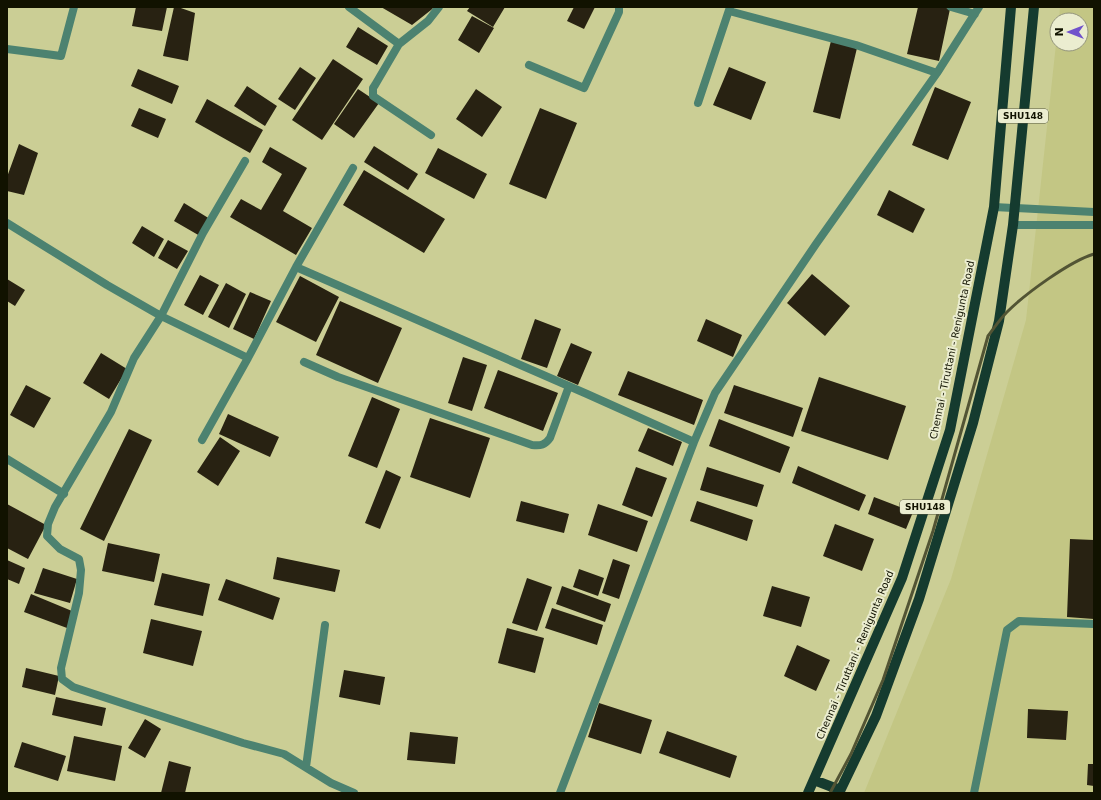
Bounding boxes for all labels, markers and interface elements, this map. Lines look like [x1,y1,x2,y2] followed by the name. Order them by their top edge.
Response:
[1049,12,1089,52] north arrow
[1053,27,1066,37] text: N
[998,109,1048,123] road number: SHU148
[928,260,976,440] street label: Chennai - Tiruttani - Renigunta Road
[900,500,950,514] road number: SHU148
[814,569,896,741] street label: Chennai - Tiruttani - Renigunta Road

